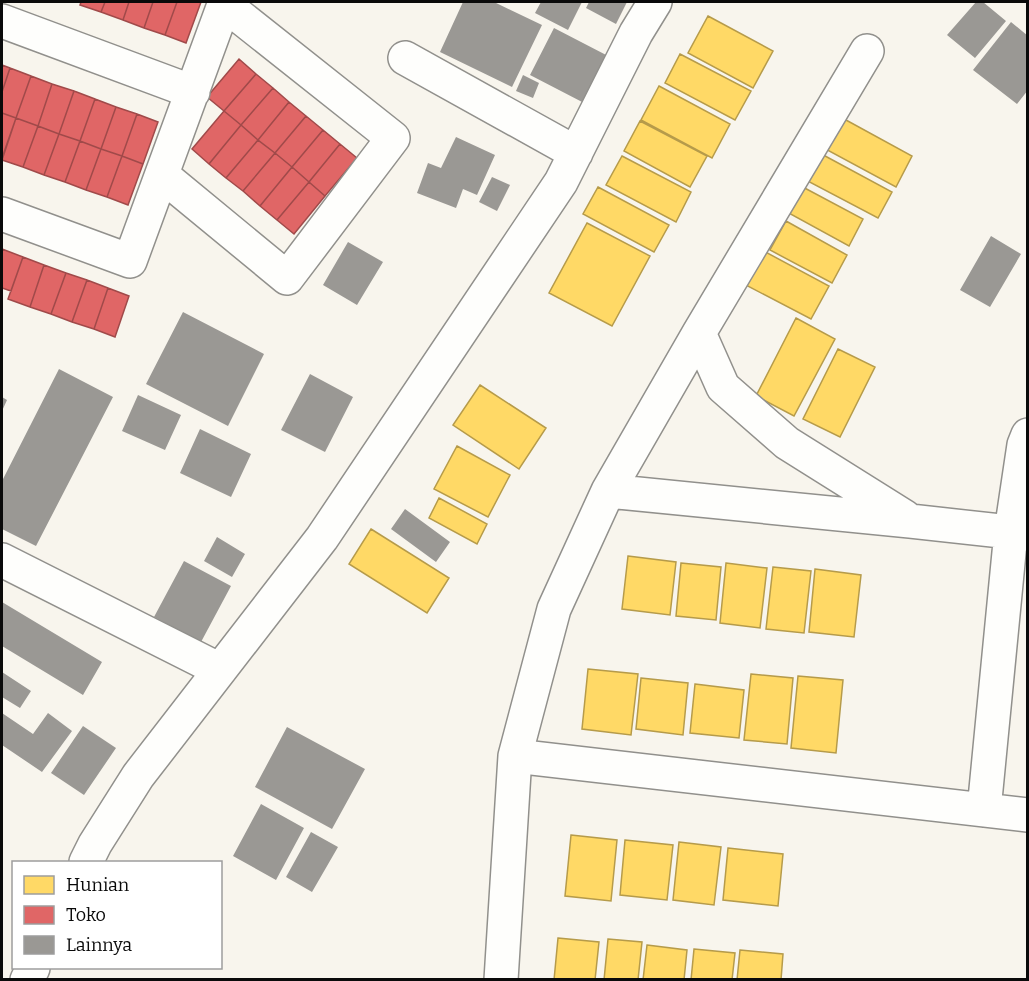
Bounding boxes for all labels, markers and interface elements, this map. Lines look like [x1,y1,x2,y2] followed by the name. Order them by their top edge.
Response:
[12,861,222,969] legend
[66,874,130,896] text: Hunian
[66,904,106,926] text: Toko
[66,934,132,956] text: Lainnya

